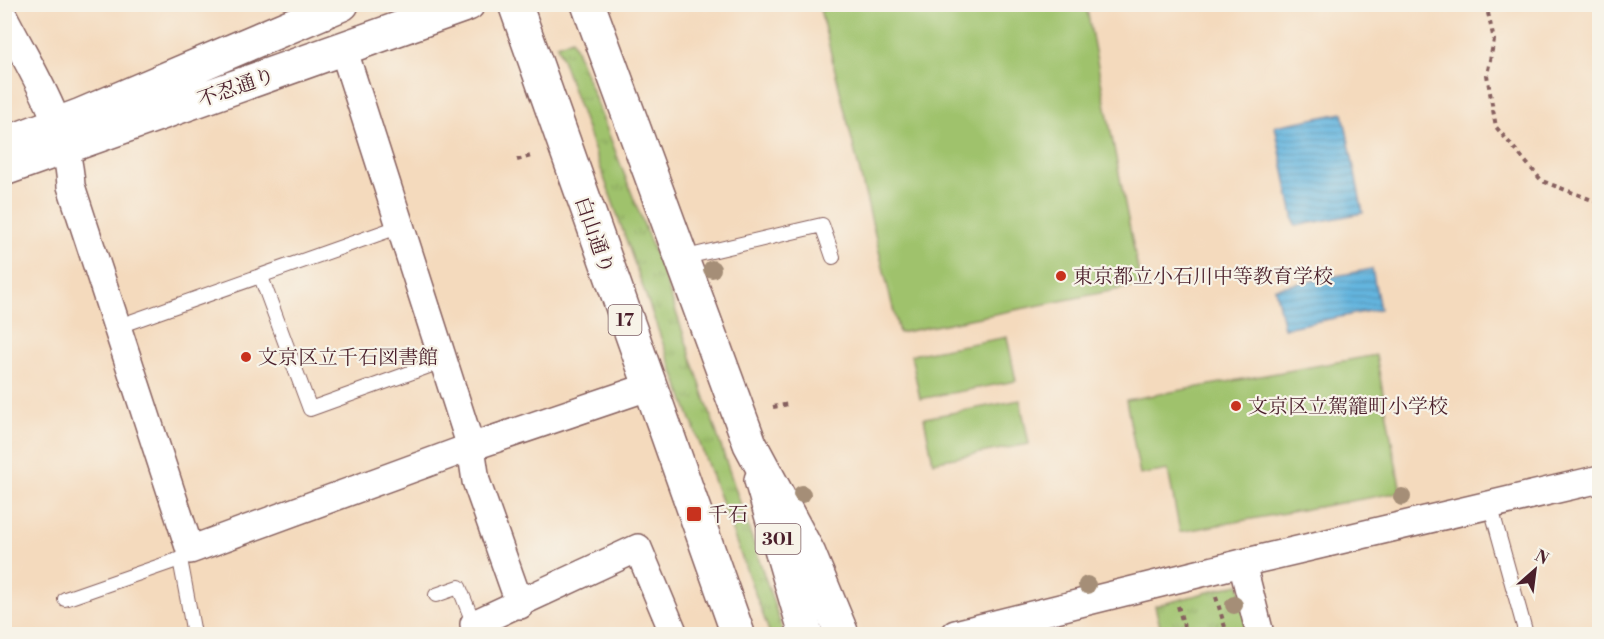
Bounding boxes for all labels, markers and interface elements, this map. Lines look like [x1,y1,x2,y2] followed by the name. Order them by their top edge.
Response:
[195,64,278,113] street label: 不忍通り
[569,194,618,277] street label: 白山通り
[1073,265,1333,290] place label: 東京都立小石川中等教育学校
[1054,269,1068,283] marker: 東京都立小石川中等教育学校
[608,305,642,335] road number: 17
[258,346,438,371] place label: 文京区立千石図書館
[239,350,253,364] marker: 文京区立千石図書館
[1248,395,1448,420] place label: 文京区立駕籠町小学校
[1229,399,1243,413] marker: 文京区立駕籠町小学校
[708,503,748,528] place label: 千石
[685,505,703,523] marker: 千石
[756,524,800,554] road number: 301
[1505,540,1565,600] north arrow
[1531,546,1552,570] text: N

